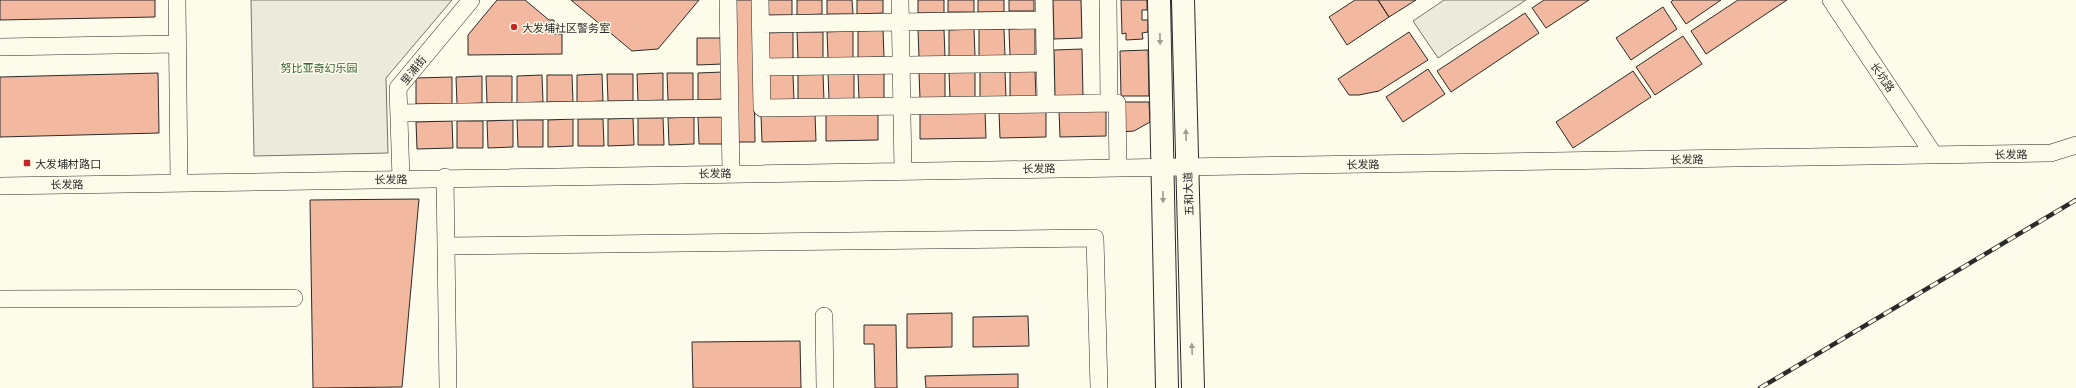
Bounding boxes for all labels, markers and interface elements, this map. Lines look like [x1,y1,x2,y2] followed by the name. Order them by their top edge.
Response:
[522,21,610,34] place label: 大发埔社区警务室
[509,22,519,32] marker: 大发埔社区警务室
[1157,33,1163,46] one-way arrow
[398,53,428,87] street label: 里浦街
[1868,60,1898,94] street label: 长坑路
[281,61,358,74] park label: 努比亚奇幻乐园
[1183,129,1190,141] one-way arrow
[1994,147,2028,161] street label: 长发路
[1670,152,1704,166] street label: 长发路
[35,157,101,170] place label: 大发埔村路口
[1346,157,1380,171] street label: 长发路
[22,158,32,168] marker: 大发埔村路口
[1022,161,1056,175] street label: 长发路
[698,166,732,180] street label: 长发路
[374,172,408,186] street label: 长发路
[1181,172,1195,216] street label: 五和大道
[50,177,84,191] street label: 长发路
[1160,191,1167,203] one-way arrow
[1189,343,1196,355] one-way arrow

